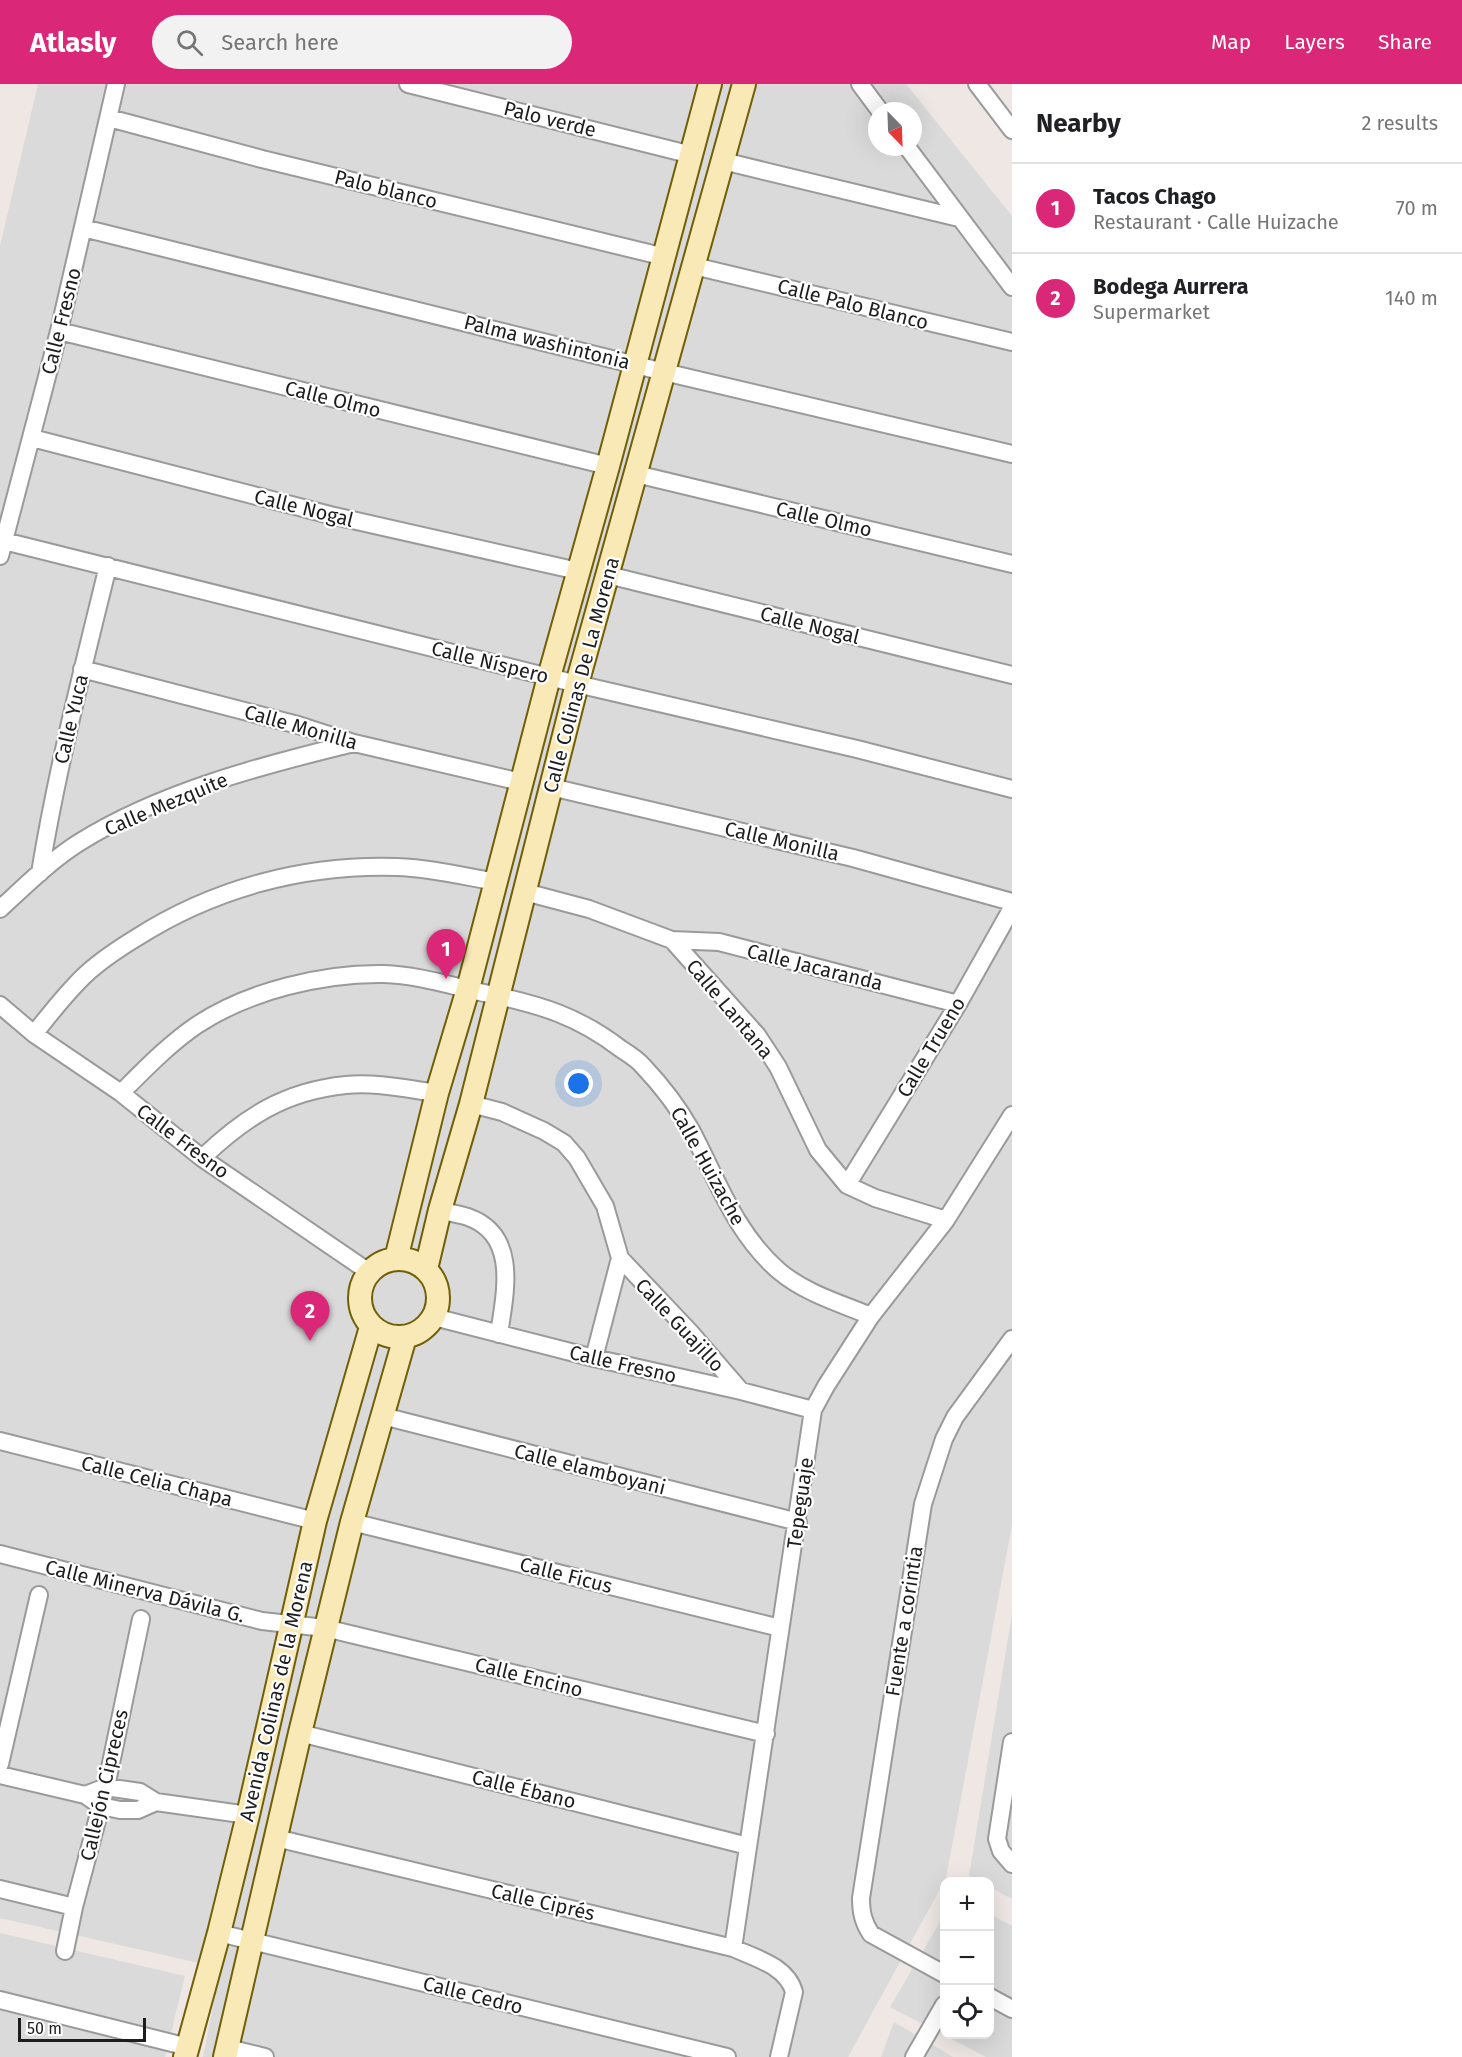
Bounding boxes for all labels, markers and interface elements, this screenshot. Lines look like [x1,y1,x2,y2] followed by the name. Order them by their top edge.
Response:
[152,15,572,69] search box
[30,26,116,59] text: Atlasly
[173,26,206,59] icon: search
[221,29,339,56] text: Search here
[1211,29,1251,55] text: Map
[1284,29,1345,55] text: Layers
[1378,29,1432,55] text: Share
[501,96,599,142] street label: Palo verde
[868,102,922,156] north arrow
[1036,108,1121,139] text: Nearby
[1361,111,1438,135] text: 2 results
[332,165,440,213] street label: Palo blanco
[1093,183,1216,210] text: Tacos Chago
[1051,196,1060,220] text: 1
[1396,196,1438,220] text: 70 m
[1093,210,1339,234] text: Restaurant · Calle Huizache
[36,265,86,377] street label: Calle Fresno
[1093,273,1248,300] text: Bodega Aurrera
[775,274,931,334] street label: Calle Palo Blanco
[1050,286,1061,310] text: 2
[1385,286,1438,310] text: 140 m
[1093,300,1210,324] text: Supermarket
[461,310,633,374] street label: Palma washintonia
[283,375,383,423] street label: Calle Olmo
[252,484,356,532] street label: Calle Nogal
[774,496,874,542] street label: Calle Olmo
[538,554,624,796] street label: Calle Colinas De La Morena
[758,601,862,649] street label: Calle Nogal
[429,636,551,688] street label: Calle Níspero
[49,672,93,766] street label: Calle Yuca
[242,699,360,755] street label: Calle Monilla
[101,767,231,841] street label: Calle Mezquite
[722,816,842,866] street label: Calle Monilla
[426,930,466,979] pin: 1
[745,939,885,995] street label: Calle Jacaranda
[681,954,779,1064] street label: Calle Lantana
[892,992,970,1102] street label: Calle Trueno
[564,1069,593,1098] your location
[132,1098,234,1184] street label: Calle Fresno
[666,1103,750,1229] street label: Calle Huizache
[631,1273,729,1377] street label: Calle Guajillo
[290,1292,330,1341] pin: 2
[567,1340,679,1388] street label: Calle Fresno
[512,1439,668,1499] street label: Calle elamboyani
[79,1451,235,1511] street label: Calle Celia Chapa
[782,1456,818,1550] street label: Tepeguaje
[880,1544,928,1698] street label: Fuente a corintia
[517,1552,615,1598] street label: Calle Ficus
[43,1555,247,1627] street label: Calle Minerva Dávila G.
[234,1558,318,1824] street label: Avenida Colinas de la Morena
[473,1652,585,1702] street label: Calle Encino
[75,1707,133,1863] street label: Callejón Cipreces
[470,1765,578,1813] street label: Calle Ébano
[940,1877,994,2039] map controls
[940,1877,994,1931] button: +
[489,1878,597,1926] street label: Calle Ciprés
[940,1931,994,1985] button: −
[421,1971,525,2019] street label: Calle Cedro
[940,1985,994,2039] button: locate
[18,2015,146,2042] scale bar
[27,2019,62,2038] text: 50 m

